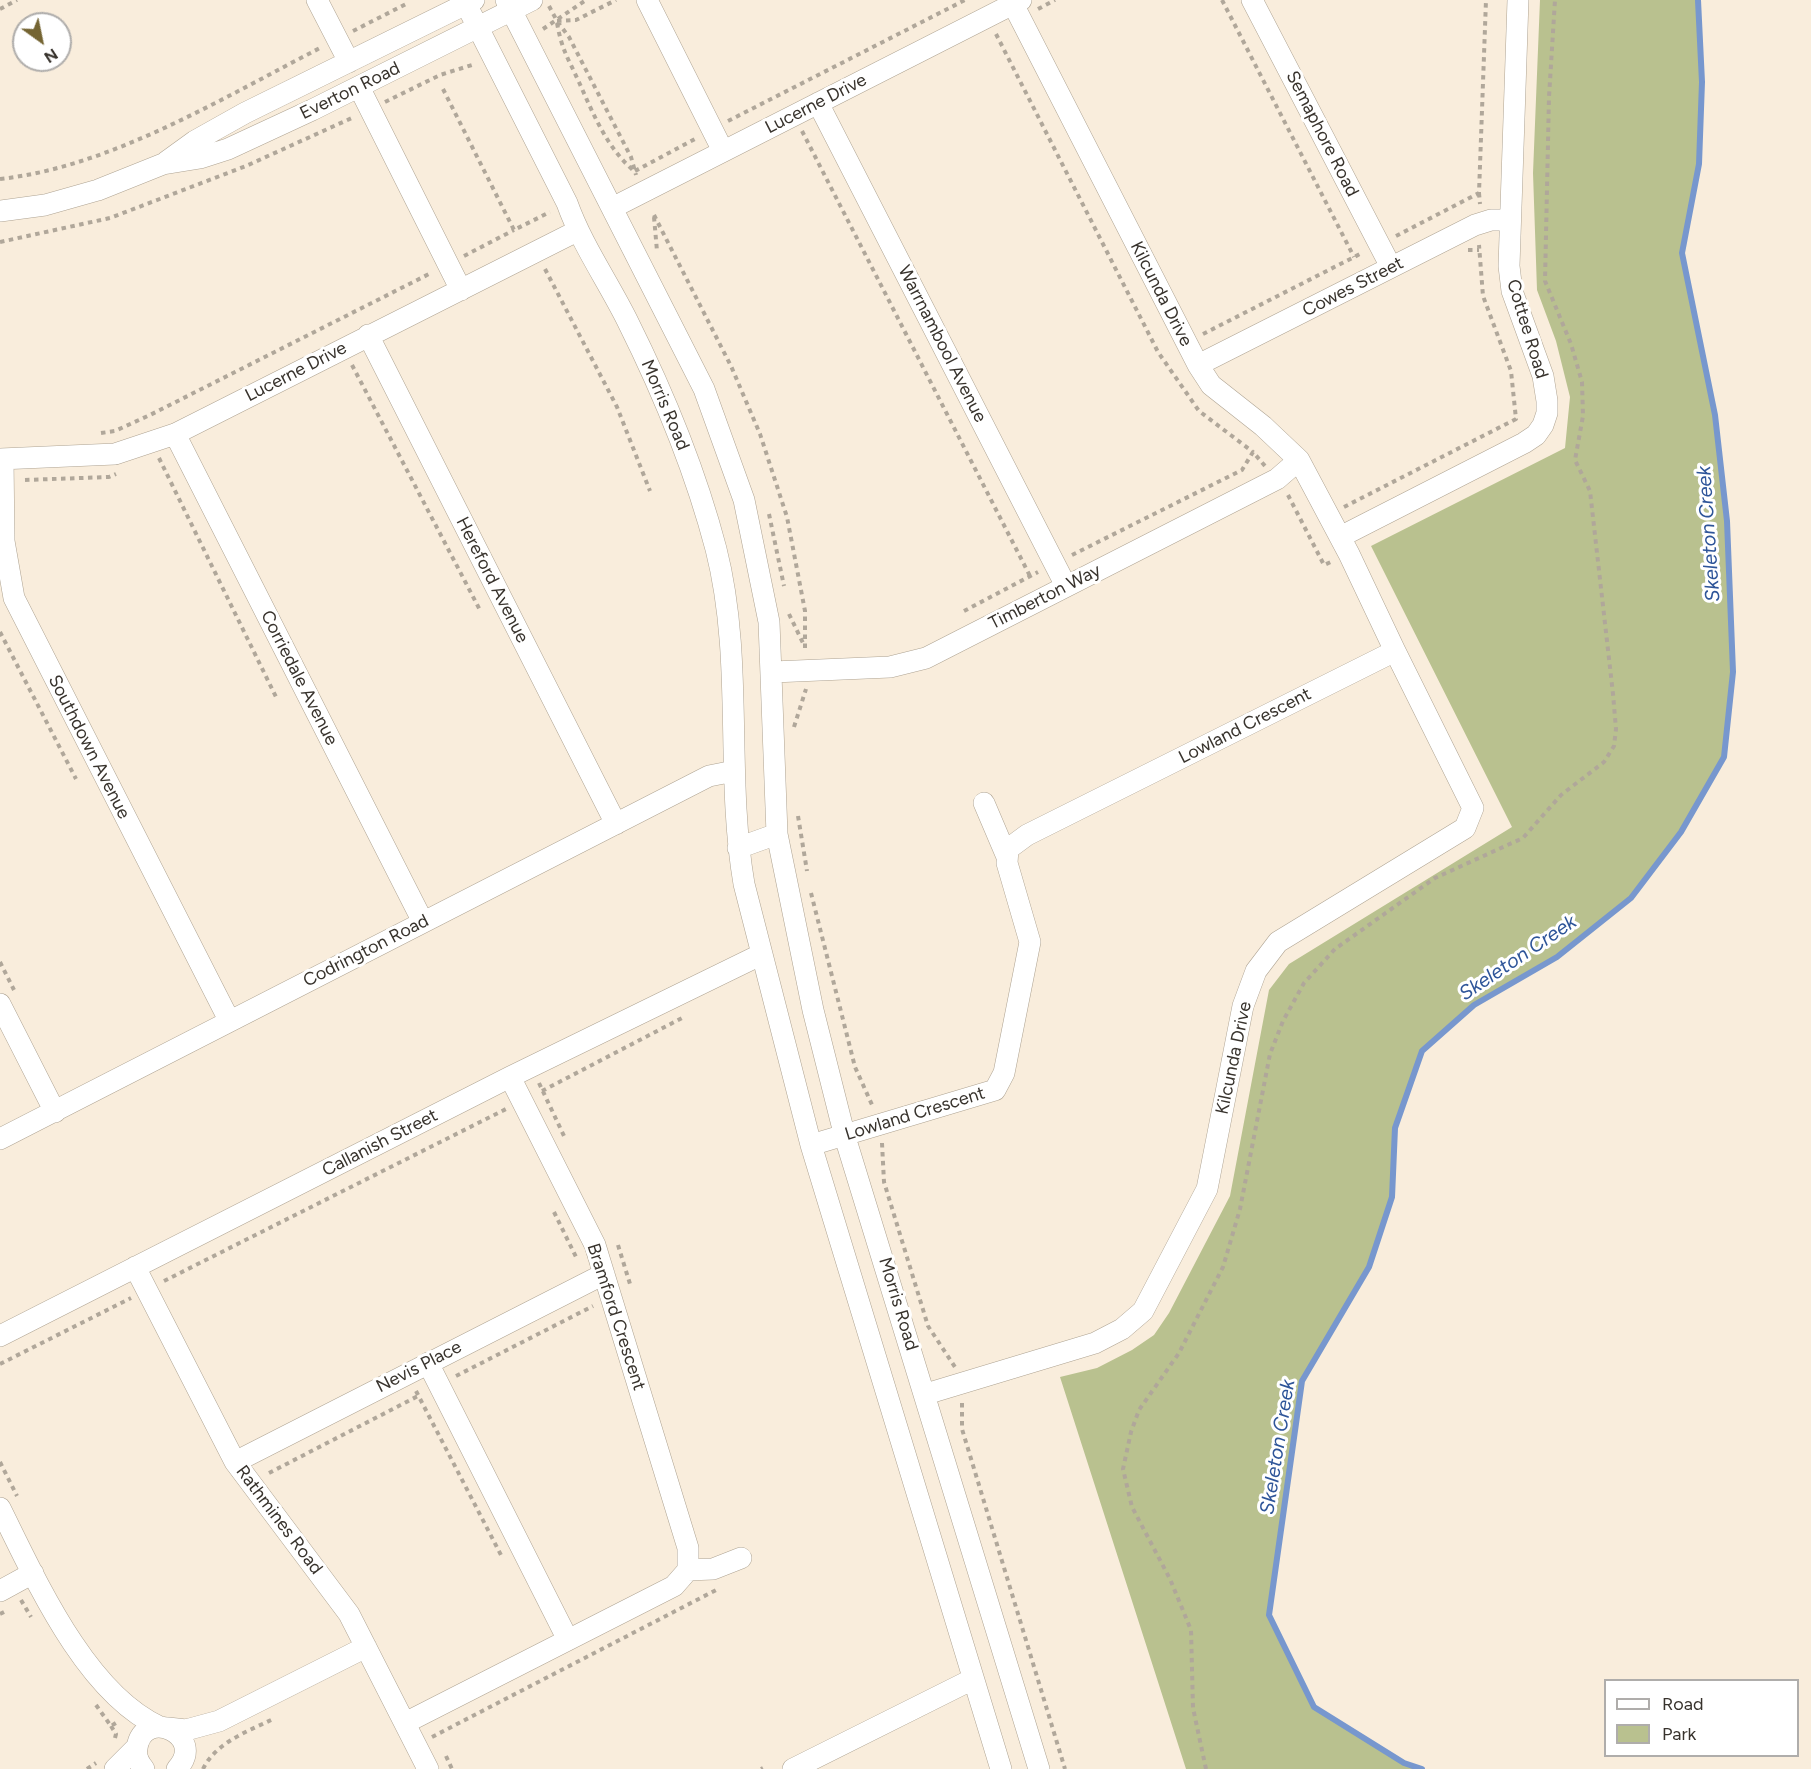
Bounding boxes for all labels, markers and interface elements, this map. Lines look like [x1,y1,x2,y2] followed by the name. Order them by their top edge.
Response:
[12,12,72,72] north arrow
[41,45,61,67] text: N
[296,57,404,125] street label: Everton Road
[1281,67,1363,201] street label: Semaphore Road
[762,69,870,139] street label: Lucerne Drive
[1125,238,1197,350] street label: Kilcunda Drive
[1299,252,1407,322] street label: Cowes Street
[893,262,991,426] street label: Warrnambool Avenue
[1502,277,1552,381] street label: Cottee Road
[242,337,350,407] street label: Lucerne Drive
[636,356,694,454] street label: Morris Road
[1692,465,1726,603] water label: Skeleton Creek
[451,514,533,646] street label: Hereford Avenue
[985,560,1105,634] street label: Timberton Way
[256,607,342,749] street label: Corriedale Avenue
[43,671,135,823] street label: Southdown Avenue
[1175,683,1315,769] street label: Lowland Crescent
[300,910,432,992] street label: Codrington Road
[1455,910,1581,1006] water label: Skeleton Creek
[1212,1000,1256,1116] street label: Kilcunda Drive
[842,1082,988,1146] street label: Lowland Crescent
[319,1105,441,1181] street label: Callanish Street
[582,1241,650,1393] street label: Bramford Crescent
[874,1255,922,1353] street label: Morris Road
[373,1336,465,1398] street label: Nevis Place
[1255,1378,1301,1516] water label: Skeleton Creek
[231,1461,327,1579] street label: Rathmines Road
[1604,1679,1799,1757] legend
[1662,1693,1703,1715] text: Road
[1662,1723,1696,1745] text: Park

